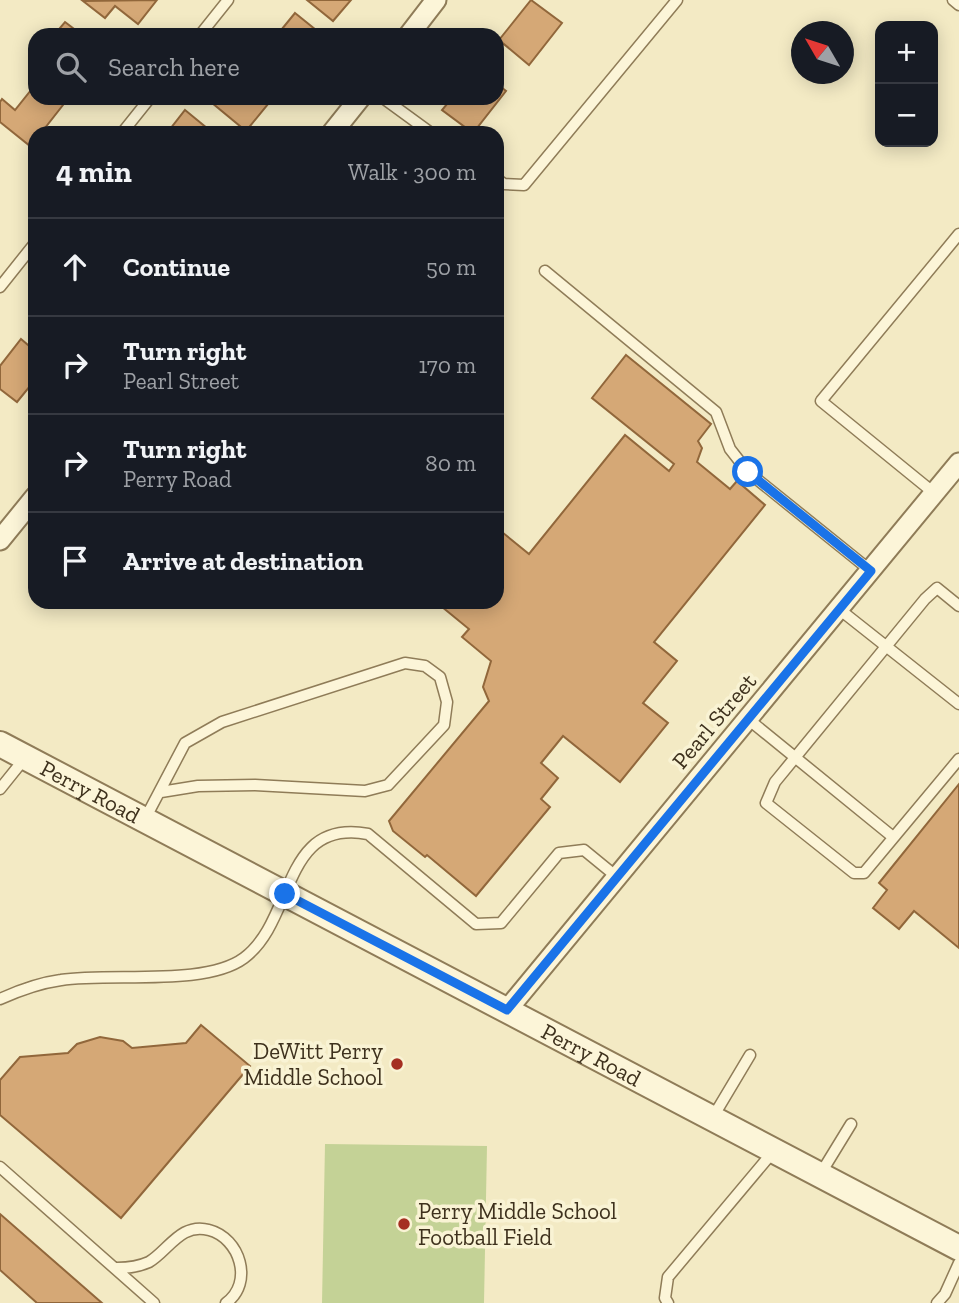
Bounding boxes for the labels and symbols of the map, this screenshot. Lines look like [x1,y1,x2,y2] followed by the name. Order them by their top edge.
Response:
[791,21,854,84] north arrow
[732,456,763,487] route start
[666,667,762,774] street label: Pearl Street
[36,754,145,829] street label: Perry Road
[269,878,300,909] route end
[537,1017,646,1093] street label: Perry Road
[243,1037,383,1091] place label: DeWitt Perry Middle School
[389,1056,405,1072] marker: DeWitt Perry Middle School
[418,1197,617,1251] place label: Perry Middle School Football Field
[396,1216,412,1232] marker: Perry Middle School Football Field

